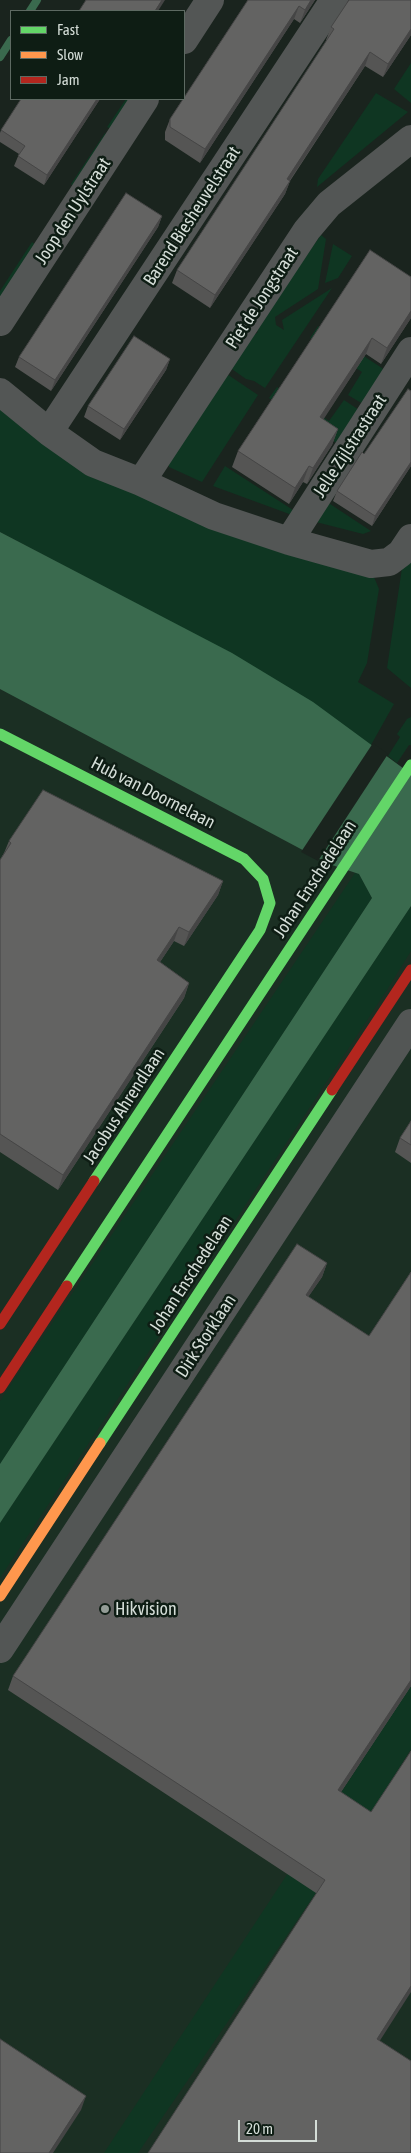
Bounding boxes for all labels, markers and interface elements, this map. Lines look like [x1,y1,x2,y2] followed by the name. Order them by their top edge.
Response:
[10,10,185,100] legend
[57,21,79,38] text: Fast
[57,46,83,63] text: Slow
[57,71,80,88] text: Jam
[139,142,245,290] street label: Barend Biesheuvelstraat
[31,154,115,268] street label: Joop den Uylstraat
[221,243,303,353] street label: Piet de Jongstraat
[309,390,391,502] street label: Jelle Zijlstrastraat
[87,752,219,834] street label: Hub van Doornelaan
[269,816,361,942] street label: Johan Enschedelaan
[78,1044,170,1168] street label: Jacobus Ahrendlaan
[145,1211,237,1337] street label: Johan Enschedelaan
[171,1291,241,1381] street label: Dirk Storklaan
[115,1598,177,1620] place label: Hikvision
[99,1603,111,1615] marker: Hikvision
[241,2110,320,2142] scale bar
[246,2120,273,2137] text: 20 m

